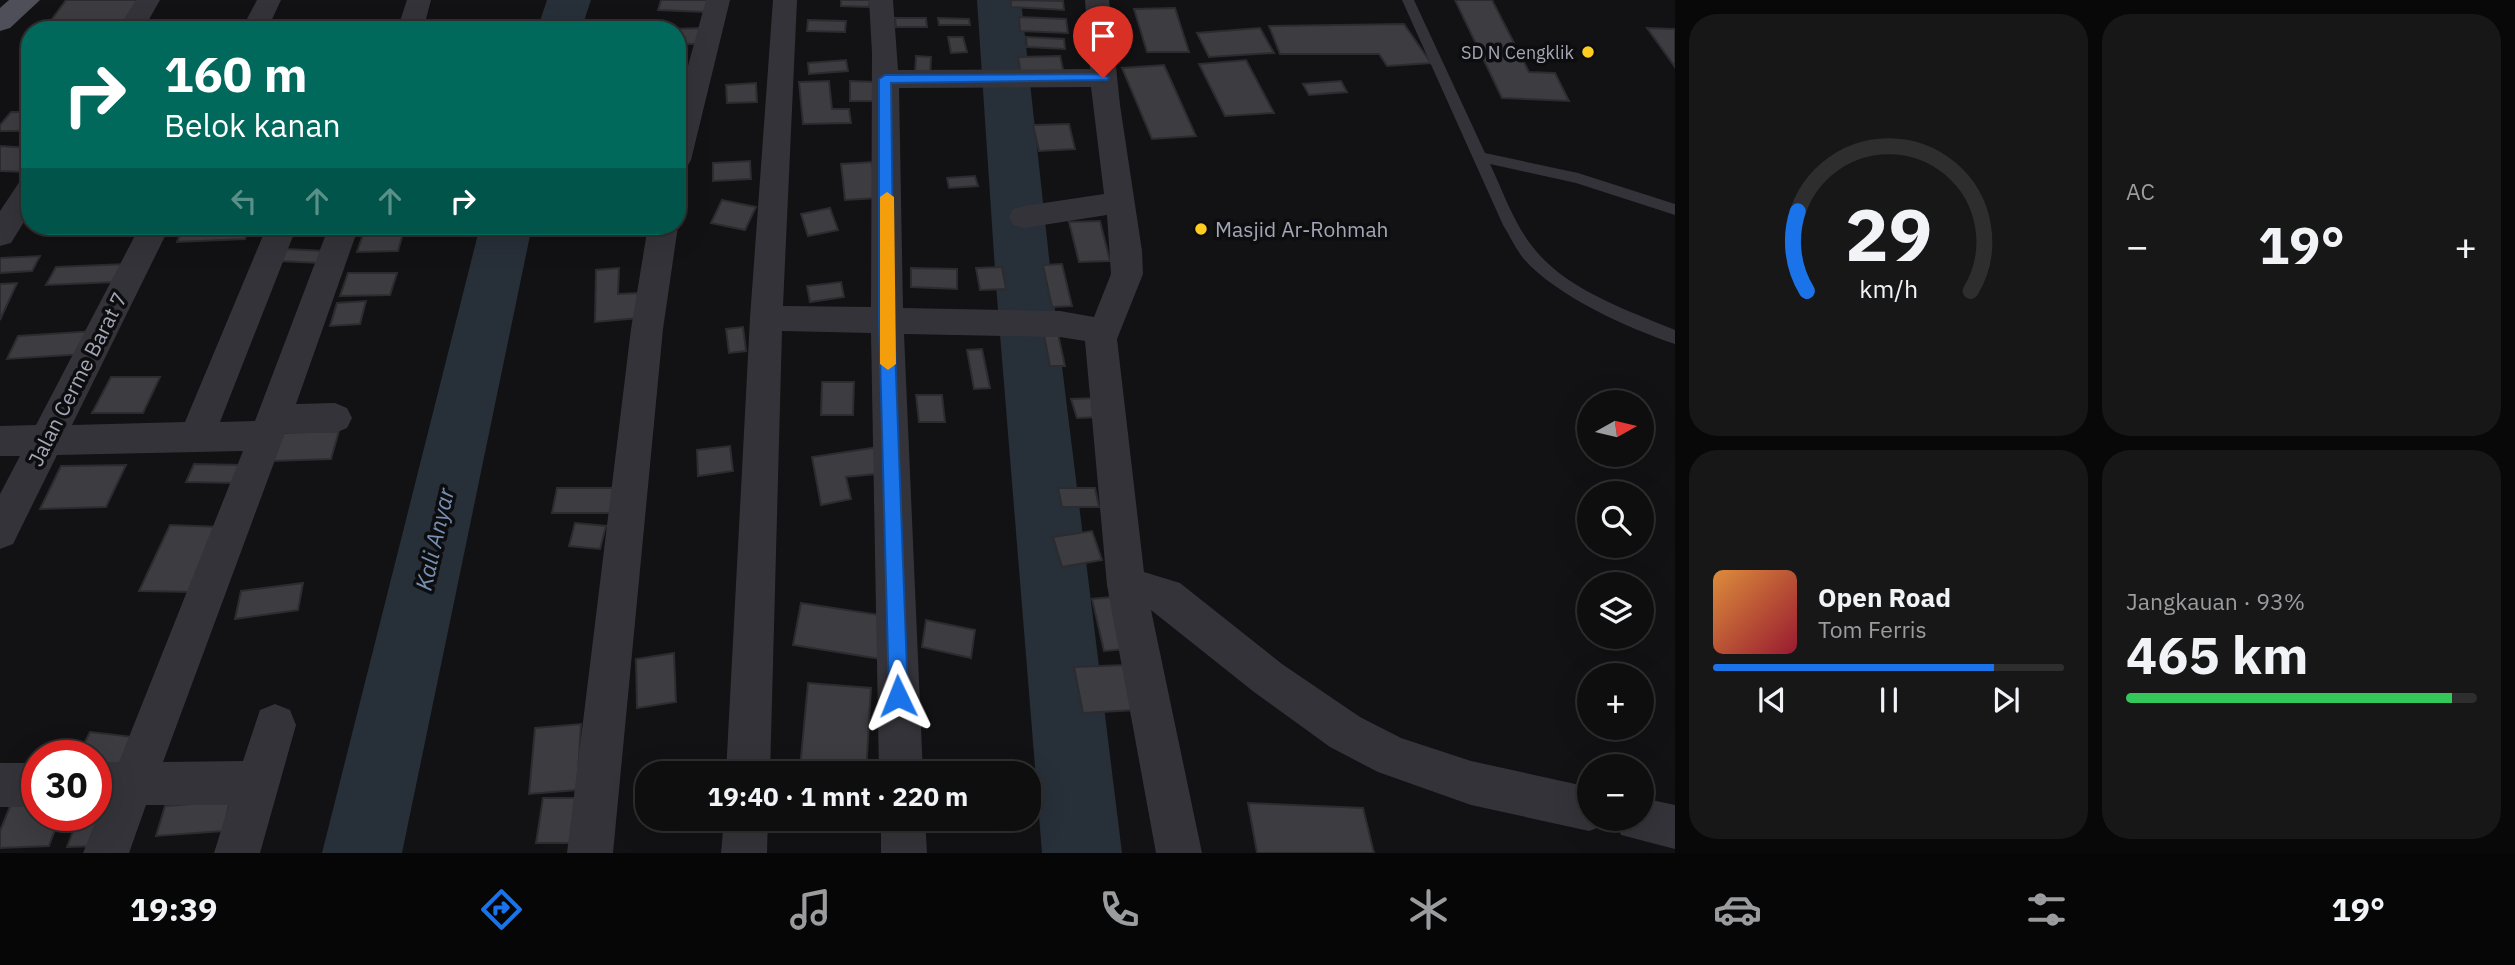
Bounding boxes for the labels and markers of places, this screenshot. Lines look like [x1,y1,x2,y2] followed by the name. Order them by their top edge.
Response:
[1073,6,1133,78] pin
[1461,41,1575,64] place label: SD N Cengklik
[1580,44,1596,60] marker: SD N Cengklik
[1215,215,1389,243] place label: Masjid Ar-Rohmah
[1193,221,1209,237] marker: Masjid Ar-Rohmah

